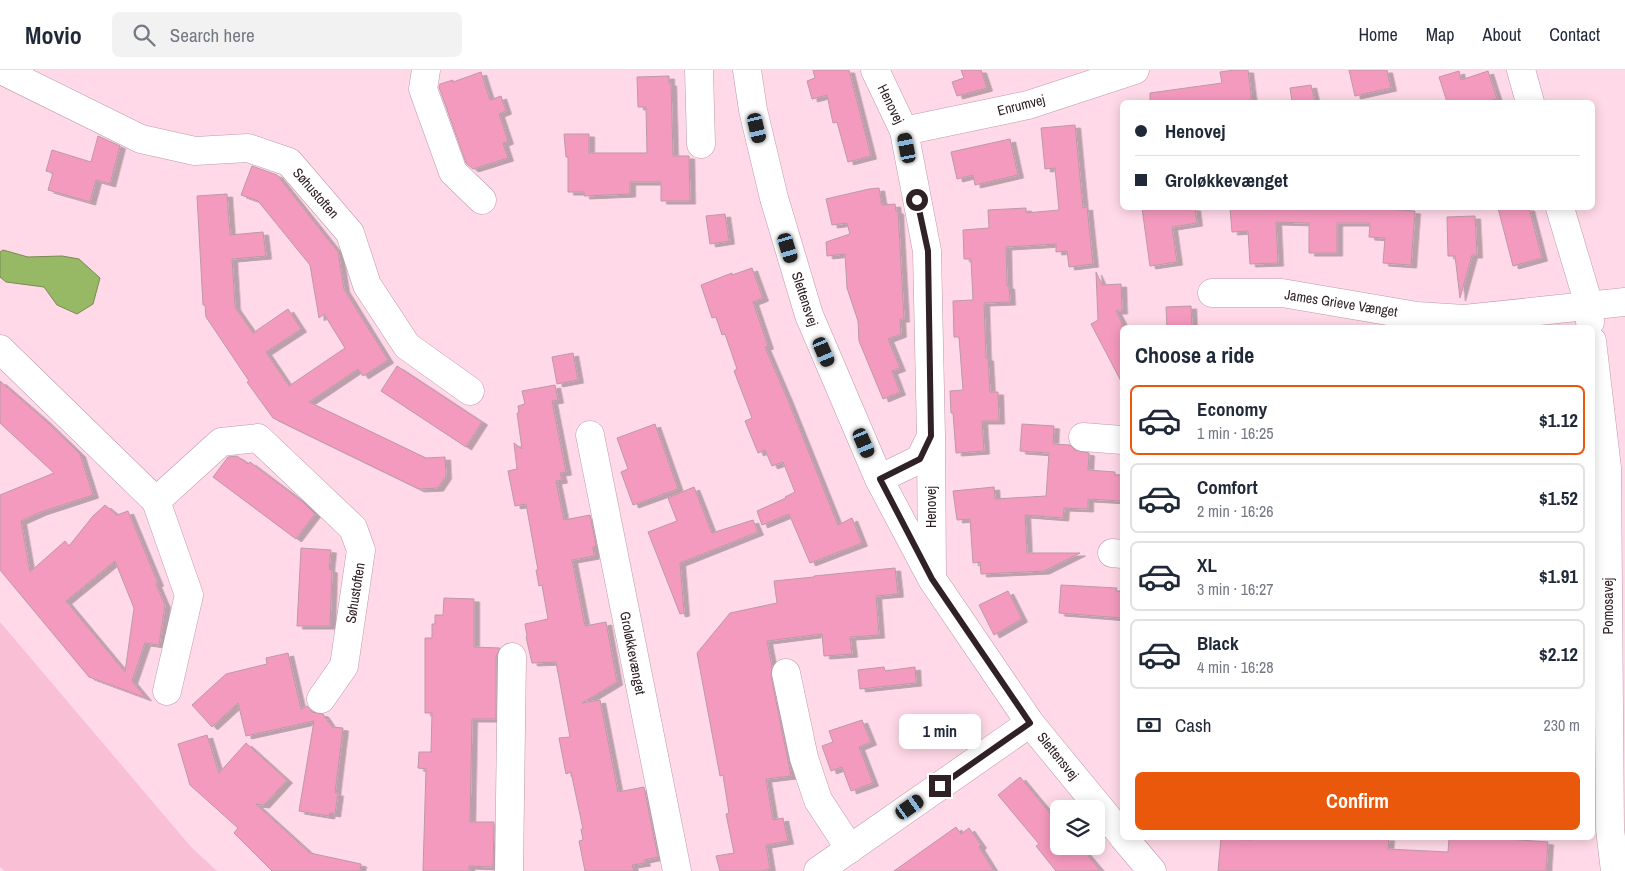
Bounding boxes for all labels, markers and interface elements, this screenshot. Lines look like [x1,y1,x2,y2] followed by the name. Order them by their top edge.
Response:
[112,12,462,57] search box
[25,19,82,51] text: Movio
[130,21,158,49] icon: search
[170,22,255,48] text: Search here
[1358,22,1398,47] text: Home
[1426,22,1455,47] text: Map
[1483,22,1521,47] text: About
[1549,22,1600,47] text: Contact
[874,81,908,127] street label: Henovej
[995,90,1047,120] street label: Enrumvej
[746,112,767,144] car
[1165,118,1226,144] text: Henovej
[896,132,917,164] car
[289,164,343,222] street label: Søhustoften
[1165,167,1288,193] text: Groløkkevænget
[906,189,928,211] route start
[776,231,799,265] car
[788,270,822,328] street label: Slettensvej
[1283,285,1399,321] street label: James Grieve Vænget
[811,335,836,369] car
[1135,340,1254,370] text: Choose a ride
[1197,396,1267,422] text: Economy
[1137,398,1182,443] icon: car
[1539,407,1578,433] text: $1.12
[1197,422,1274,444] text: 1 min · 16:25
[851,426,876,460] car
[1197,474,1258,500] text: Comfort
[1137,476,1182,521] icon: car
[1539,485,1578,511] text: $1.52
[922,486,940,528] street label: Henovej
[1197,500,1274,522] text: 2 min · 16:26
[1197,552,1217,578] text: XL
[1137,554,1182,599] icon: car
[341,561,369,625] street label: Søhustoften
[1539,563,1578,589] text: $1.91
[1197,578,1274,600] text: 3 min · 16:27
[1599,578,1617,634] street label: Pomosavej
[616,610,650,696] street label: Groløkkevænget
[1197,630,1239,656] text: Black
[1137,632,1182,677] icon: car
[1539,641,1578,667] text: $2.12
[1197,656,1274,678] text: 4 min · 16:28
[1135,711,1163,739] icon: cash
[1175,712,1211,738] text: Cash
[899,714,981,748] callout: 1 min
[1544,714,1580,736] text: 230 m
[923,720,957,742] text: 1 min
[1033,729,1083,783] street label: Slettensvej
[1135,772,1580,830] button: Confirm
[929,775,951,797] route end
[893,792,926,822] car
[1050,800,1105,855] map controls
[1050,800,1105,855] button: layers

